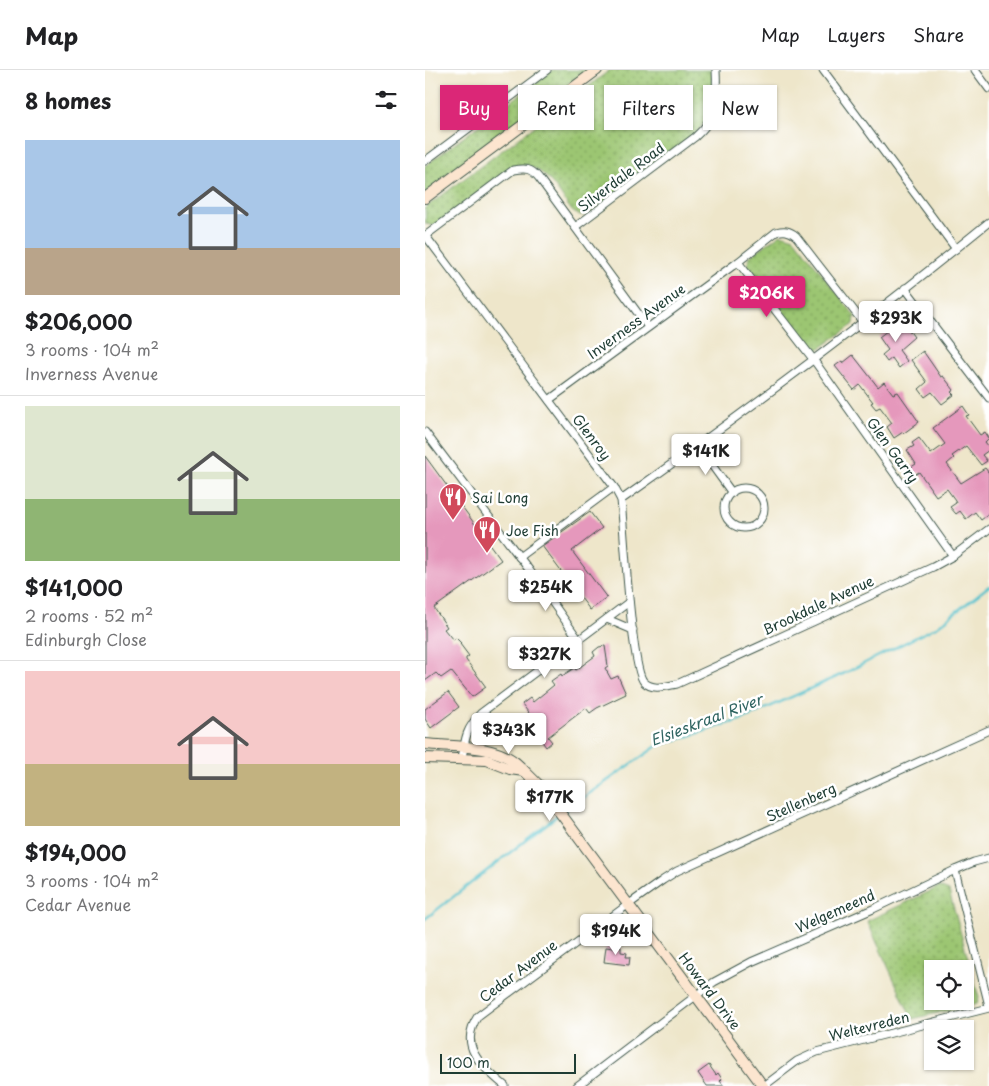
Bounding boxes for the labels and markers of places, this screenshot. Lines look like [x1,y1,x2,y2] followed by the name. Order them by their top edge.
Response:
[732,276,802,318] pin: $206K
[861,300,931,343] pin: $293K
[671,434,741,476] pin: $141K
[438,482,468,521] restaurant icon: Sai Long
[472,487,529,508] place label: Sai Long
[472,515,502,554] restaurant icon: Joe Fish
[506,520,559,541] place label: Joe Fish
[511,570,581,612] pin: $254K
[510,636,580,679] pin: $327K
[474,712,544,755] pin: $343K
[515,780,585,822] pin: $177K
[581,914,651,956] pin: $194K

